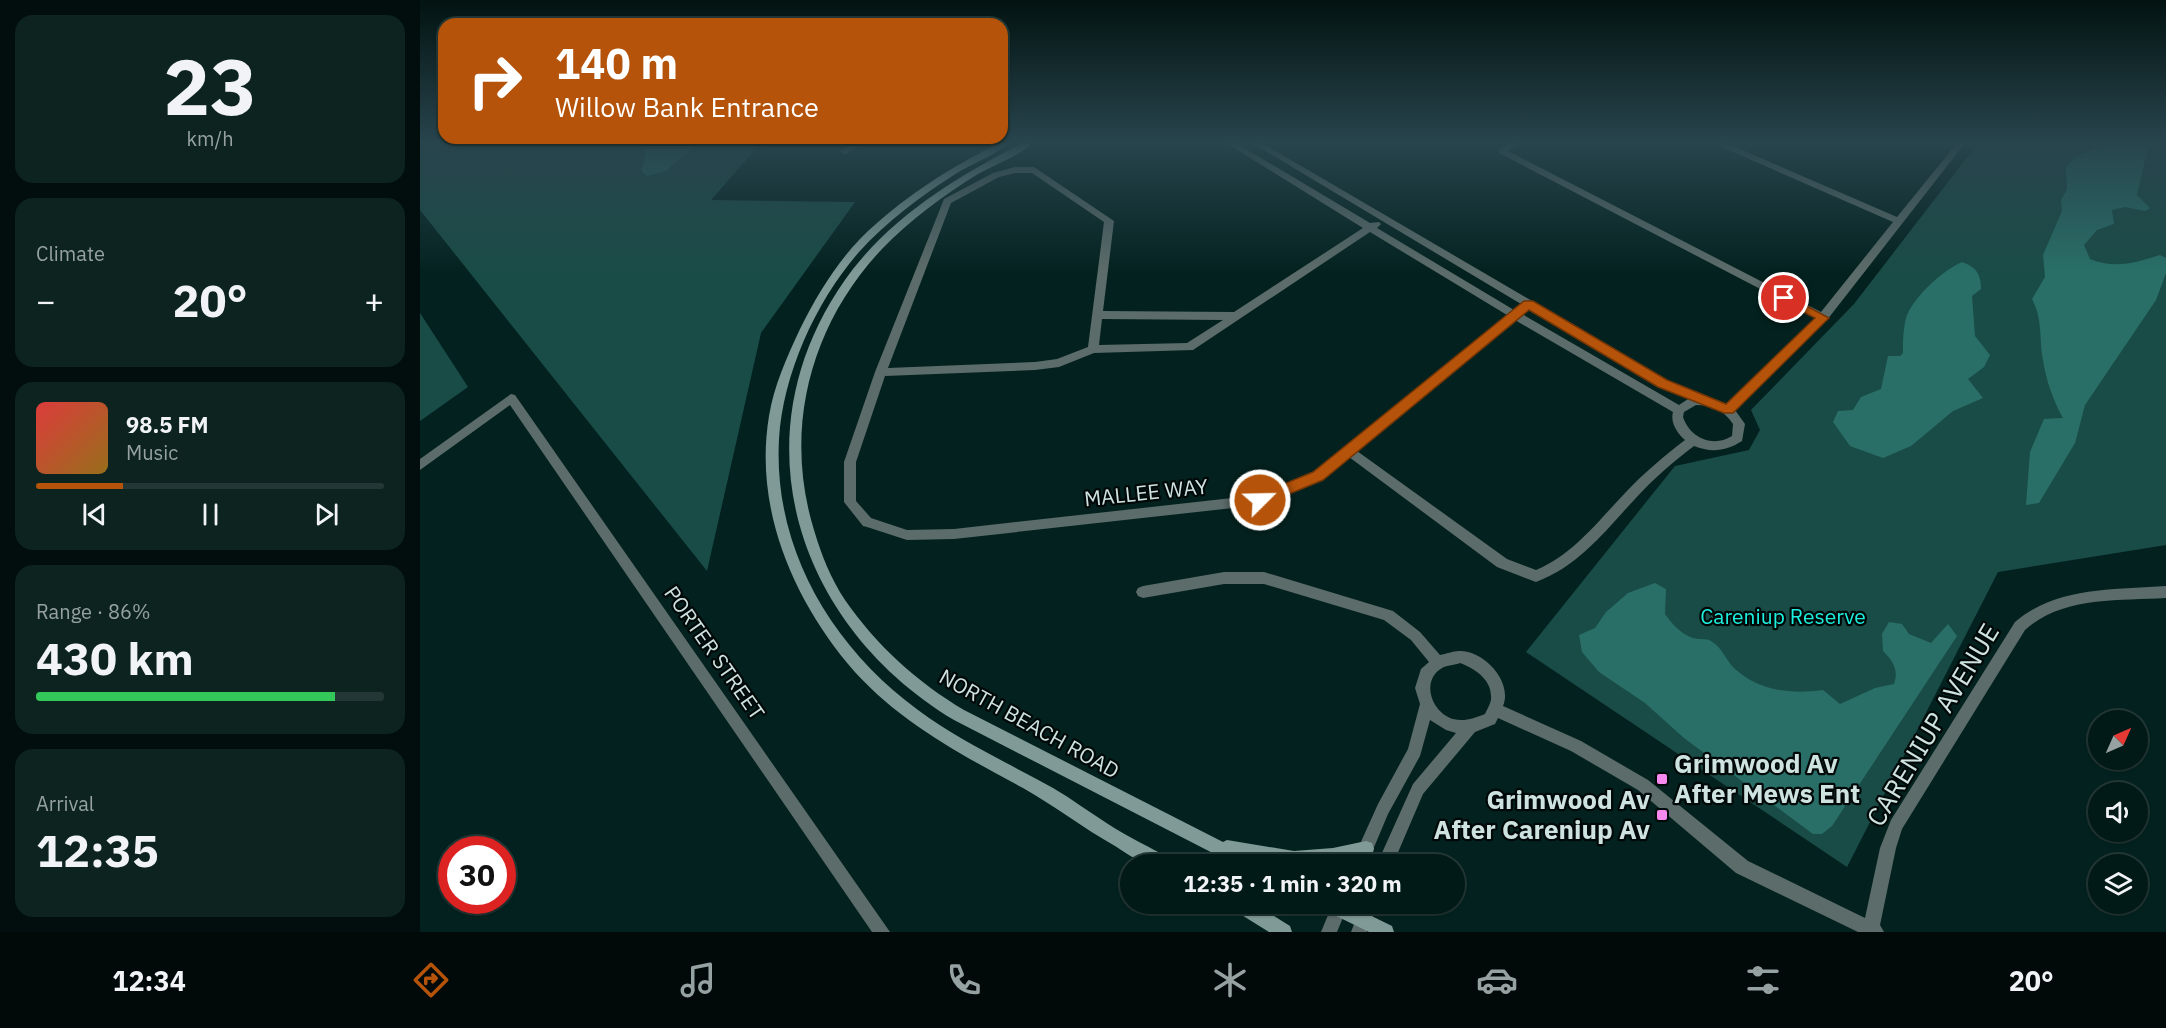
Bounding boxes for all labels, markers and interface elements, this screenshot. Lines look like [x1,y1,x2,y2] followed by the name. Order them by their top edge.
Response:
[163,35,257,136] text: 23
[555,36,678,91] text: 140 m
[456,42,534,120] icon: right
[555,89,819,124] text: Willow Bank Entrance
[186,125,234,152] text: km/h
[36,240,105,267] text: Climate
[172,271,248,329] text: 20°
[1758,272,1809,323] pin
[36,279,56,322] text: −
[364,279,384,322] text: +
[1767,281,1800,314] icon: arrive
[126,410,209,439] text: 98.5 FM
[126,439,178,466] text: Music
[1228,468,1292,532] position arrow
[1083,472,1210,512] street label: MALLEE WAY
[78,498,111,531] icon: previous
[194,498,227,531] icon: pause
[310,498,343,531] icon: next
[658,580,771,725] street label: PORTER STREET
[36,598,151,625] text: Range · 86%
[1700,602,1866,630] park label: Careniup Reserve
[1858,617,2006,832] street label: CARENIUP AVENUE
[36,629,194,687] text: 430 km
[934,662,1124,784] street label: NORTH BEACH ROAD
[2088,710,2148,770] north arrow
[2088,710,2148,914] map controls
[1674,746,1860,810] place label: Grimwood Av After Mews Ent
[1655,772,1669,786] marker: Grimwood Av After Mews Ent
[1434,782,1650,846] place label: Grimwood Av After Careniup Av
[2088,782,2148,842] button: sound
[36,790,94,817] text: Arrival
[1655,808,1669,822] marker: Grimwood Av After Careniup Av
[36,821,159,879] text: 12:35
[438,836,516,914] speed limit sign: 30
[2088,854,2148,914] button: layers
[1183,869,1402,898] text: 12:35 · 1 min · 320 m
[410,959,452,1001] icon: directions
[677,959,719,1001] icon: music
[943,959,985,1001] icon: phone
[1209,959,1251,1001] icon: climate
[1476,959,1518,1001] icon: car
[1742,959,1784,1001] icon: filters
[112,963,186,998] text: 12:34
[2009,963,2054,998] text: 20°

